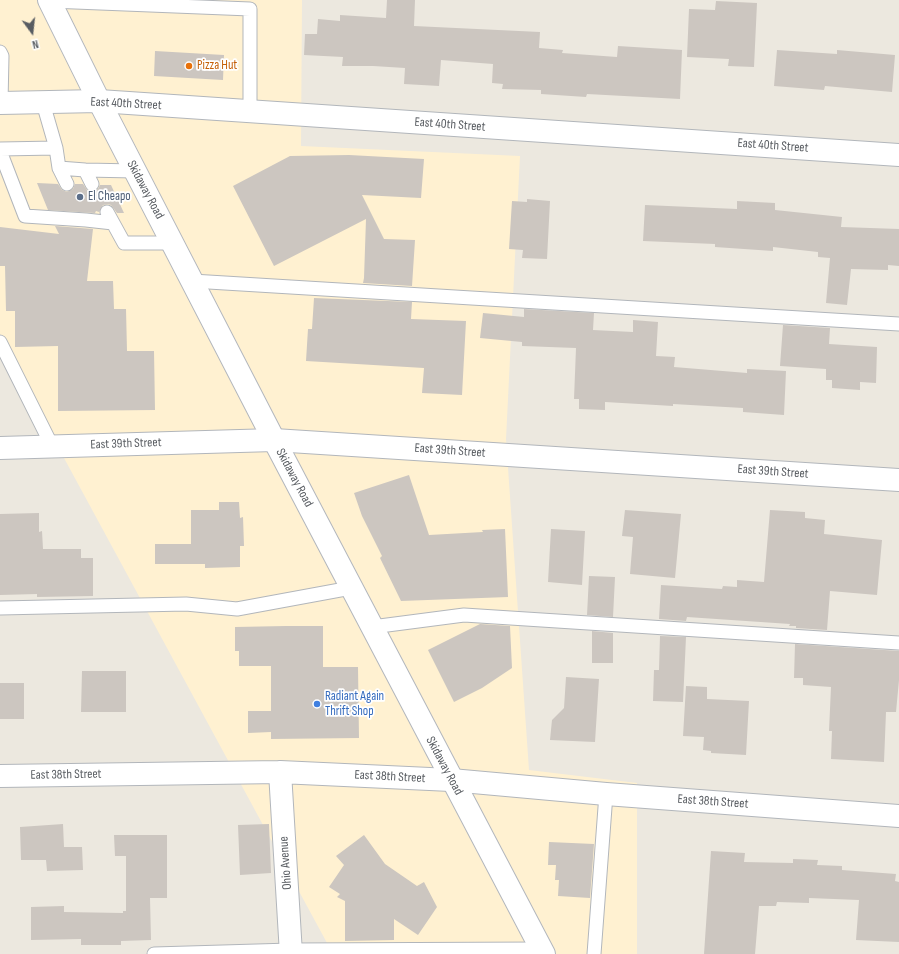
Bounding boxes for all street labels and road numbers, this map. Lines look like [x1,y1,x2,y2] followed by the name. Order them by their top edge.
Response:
[90,94,162,114] street label: East 40th Street
[414,115,486,135] street label: East 40th Street
[737,136,809,156] street label: East 40th Street
[123,158,167,222] street label: Skidaway Road
[90,435,162,453] street label: East 39th Street
[414,441,486,461] street label: East 39th Street
[272,446,316,510] street label: Skidaway Road
[737,462,809,482] street label: East 39th Street
[422,734,466,798] street label: Skidaway Road
[30,767,102,783] street label: East 38th Street
[354,767,426,787] street label: East 38th Street
[677,792,749,812] street label: East 38th Street
[276,836,296,890] street label: Ohio Avenue

